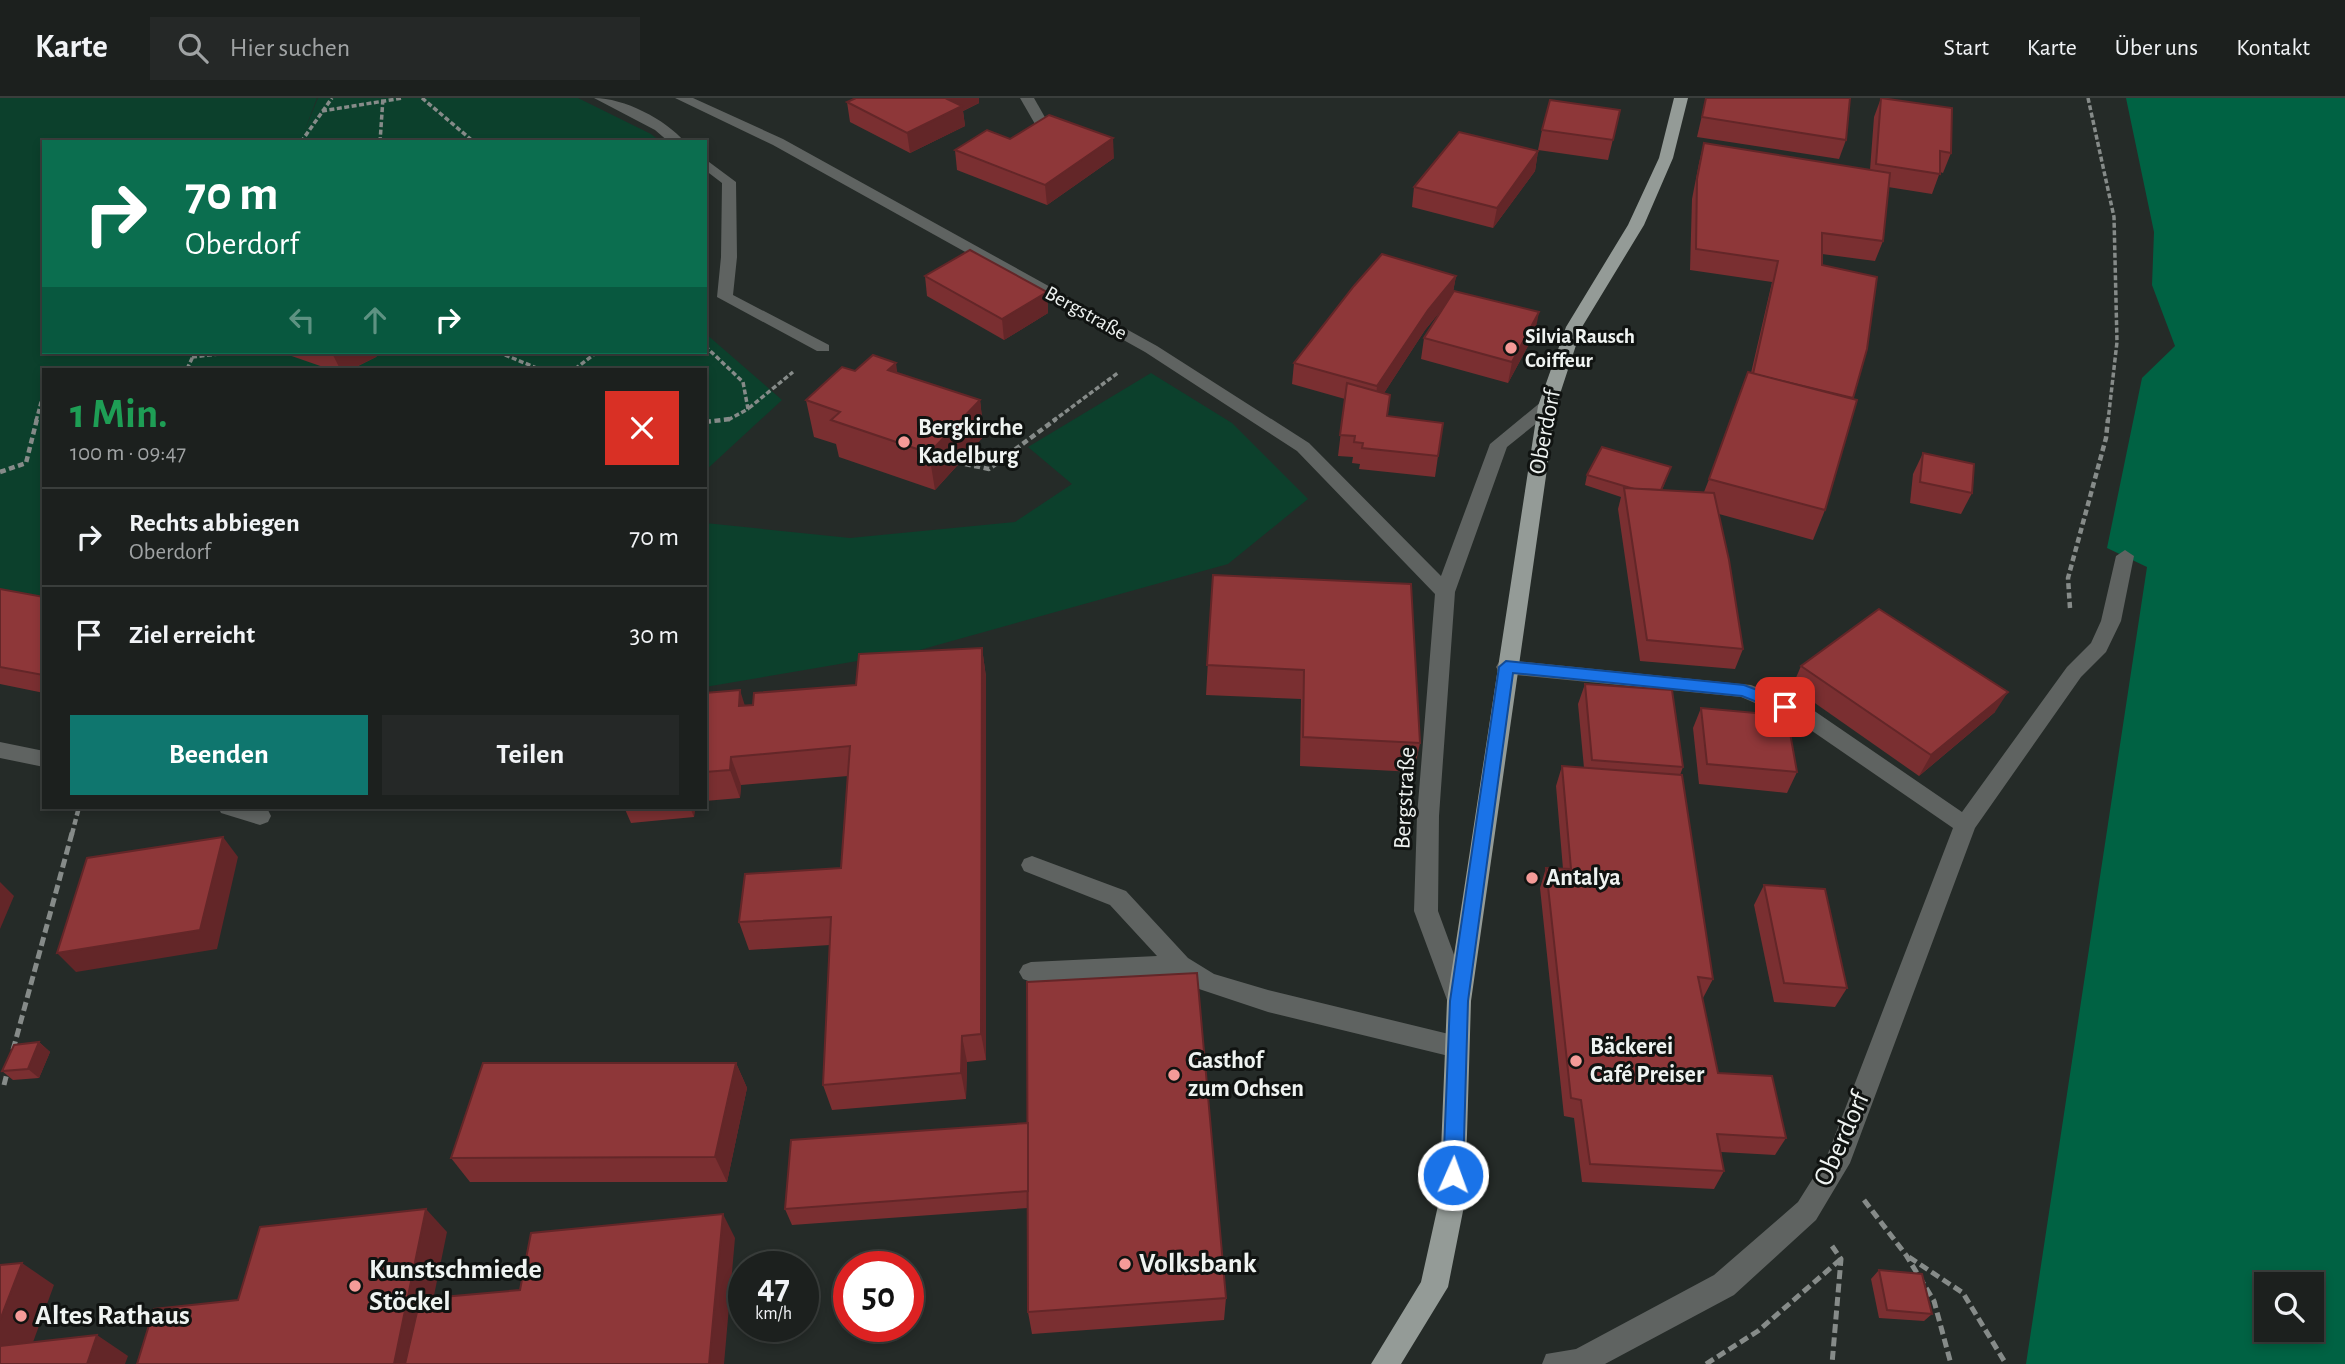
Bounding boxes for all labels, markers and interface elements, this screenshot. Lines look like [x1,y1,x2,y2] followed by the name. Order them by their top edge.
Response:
[150,17,640,80] search box
[174,29,212,67] icon: search
[35,31,108,64] text: Karte
[230,35,350,61] text: Hier suchen
[1944,36,1989,60] text: Start
[2027,36,2077,60] text: Karte
[2115,36,2198,60] text: Über uns
[2236,36,2310,60] text: Kontakt
[70,168,161,259] icon: right
[185,170,279,219] text: 70 m
[185,228,299,260] text: Oberdorf
[1042,282,1130,344] street label: Bergstraße
[283,301,321,339] icon: left
[356,301,394,339] icon: ahead
[429,301,467,339] icon: right
[1525,326,1635,371] place label: Silvia Rausch Coiffeur
[1503,340,1519,356] marker: Silvia Rausch Coiffeur
[1525,386,1565,476] street label: Oberdorf
[605,391,679,465] button: close
[70,393,168,435] text: 1 Min.
[918,416,1023,468] place label: Bergkirche Kadelburg
[896,434,912,450] marker: Bergkirche Kadelburg
[70,442,186,465] text: 100 m · 09:47
[129,510,300,536] text: Rechts abbiegen
[70,518,108,556] icon: right
[629,524,679,550] text: 70 m
[129,541,211,564] text: Oberdorf
[70,616,108,654] icon: arrive
[129,622,255,648] text: Ziel erreicht
[629,622,679,648] text: 30 m
[1755,677,1815,737] pin
[1766,688,1804,726] icon: arrive
[70,715,368,795] button: Beenden
[382,715,679,795] button: Teilen
[1390,746,1420,850] street label: Bergstraße
[1546,866,1621,890] place label: Antalya
[1524,870,1540,886] marker: Antalya
[1590,1035,1705,1087] place label: Bäckerei Café Preiser
[1188,1049,1304,1101] place label: Gasthof zum Ochsen
[1568,1053,1584,1069] marker: Bäckerei Café Preiser
[1166,1067,1182,1083] marker: Gasthof zum Ochsen
[1809,1086,1876,1190] street label: Oberdorf
[1416,1138,1490,1212] position arrow
[1139,1250,1257,1278] place label: Volksbank
[833,1251,924,1342] speed limit sign: 50
[369,1256,542,1316] place label: Kunstschmiede Stöckel
[1117,1256,1133,1272] marker: Volksbank
[757,1270,790,1305] text: 47
[2254,1272,2324,1342] map controls
[2254,1272,2324,1342] button: search
[347,1278,363,1294] marker: Kunstschmiede Stöckel
[35,1302,190,1330] place label: Altes Rathaus
[755,1305,792,1323] text: km/h
[13,1308,29,1324] marker: Altes Rathaus

